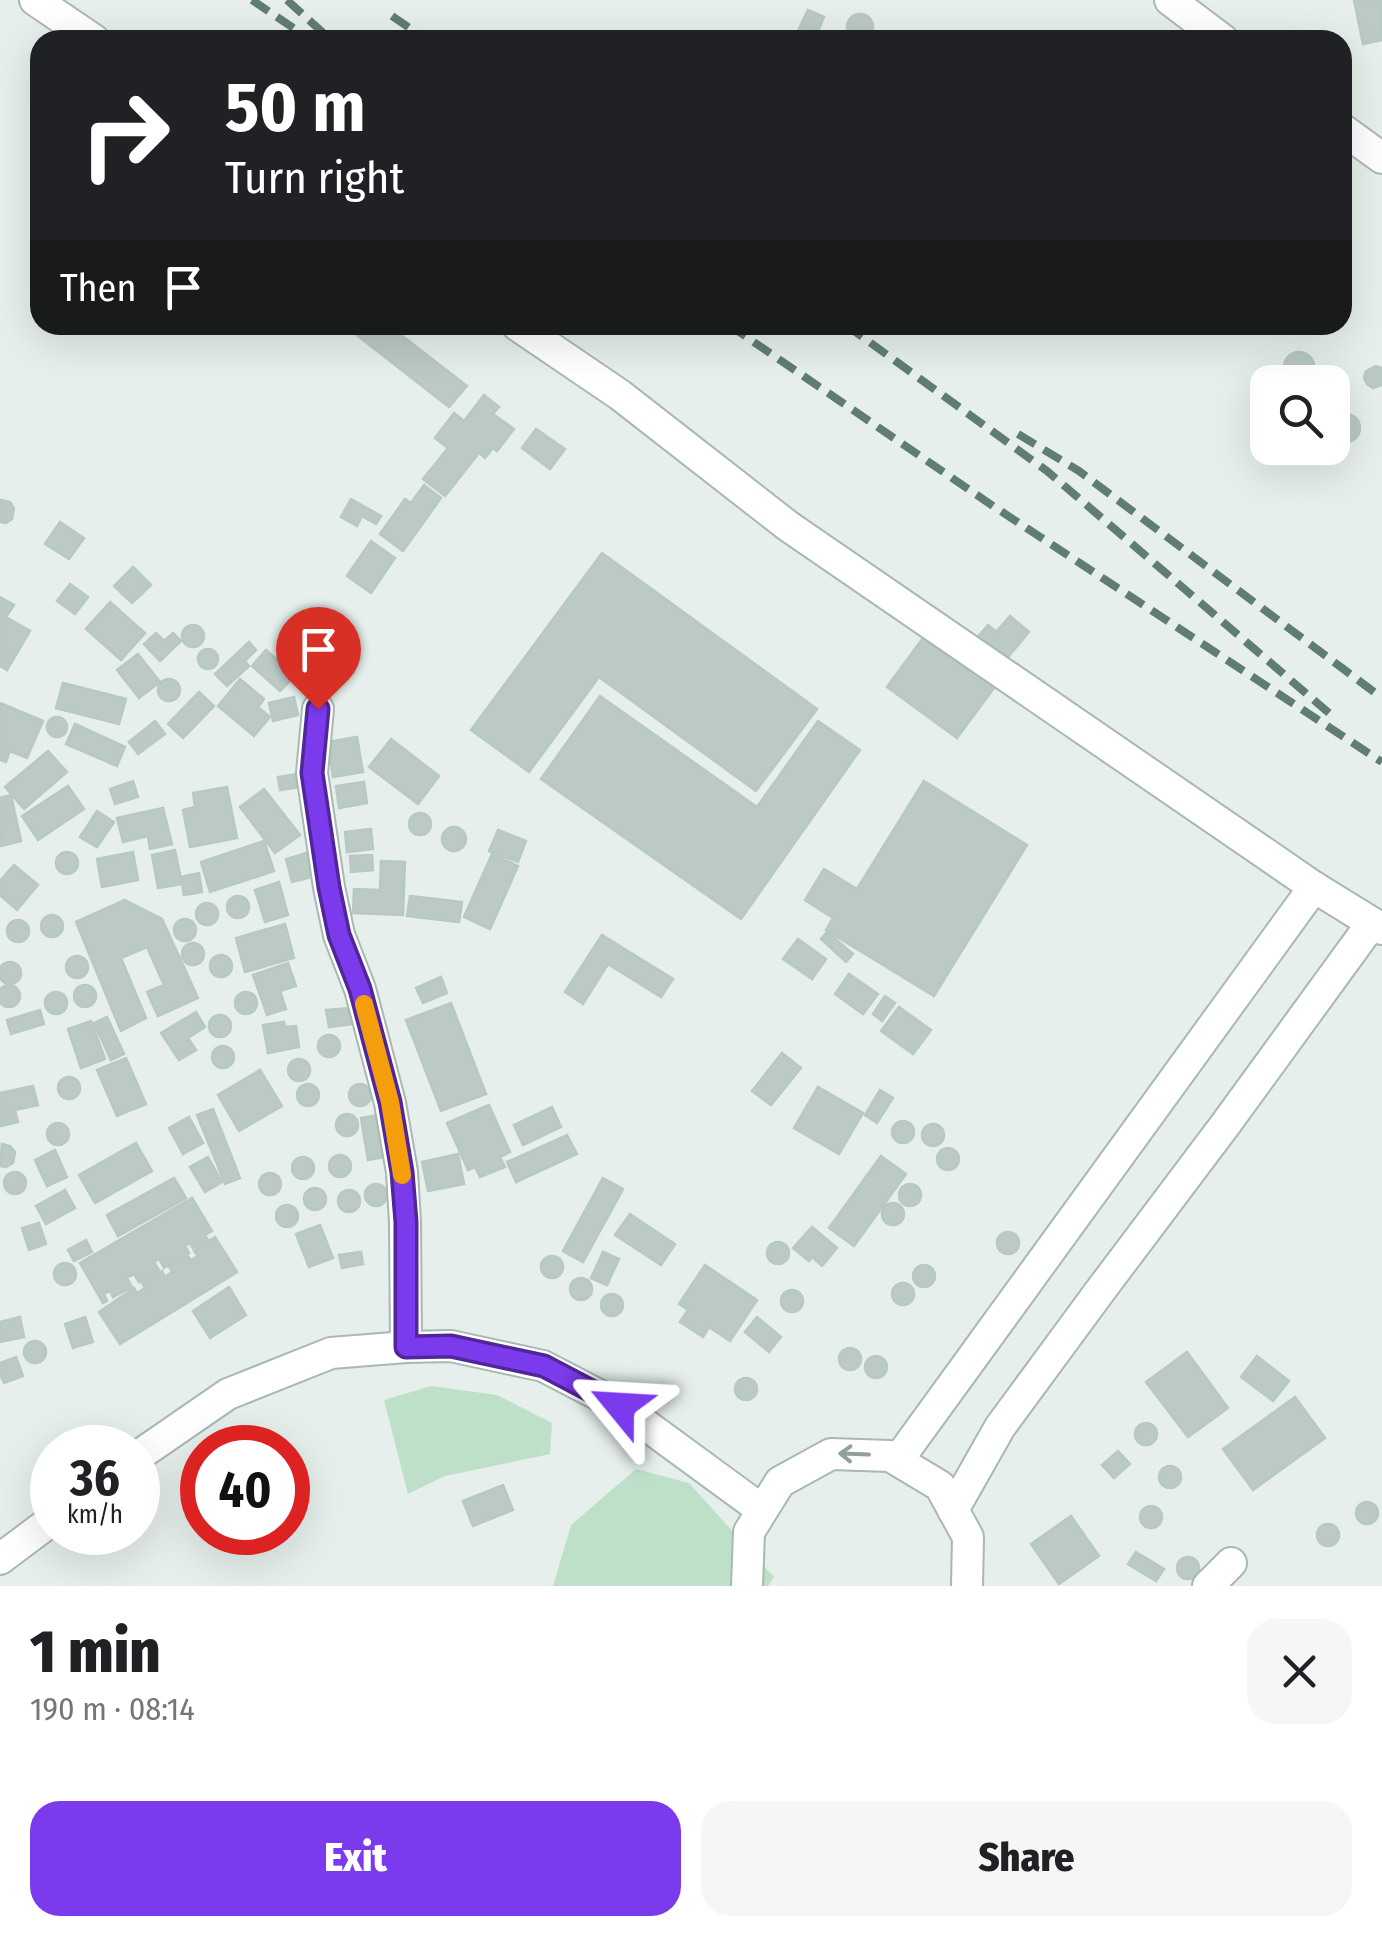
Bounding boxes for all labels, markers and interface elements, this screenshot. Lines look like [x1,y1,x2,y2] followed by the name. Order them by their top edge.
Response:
[225,66,366,150] text: 50 m
[60,70,190,200] icon: right
[225,151,404,205] text: Turn right
[156,260,211,315] icon: arrive
[60,265,136,311] text: Then
[1250,365,1350,465] map controls
[1250,365,1350,465] button: search
[276,607,361,710] pin
[291,622,346,677] icon: arrive
[568,1354,672,1458] position arrow
[180,1425,310,1555] speed limit sign: 40
[838,1445,870,1464] one-way arrow
[70,1448,120,1508] text: 36
[67,1500,123,1530] text: km/h
[30,1616,161,1688] text: 1 min
[1247,1619,1352,1724] button: close
[30,1690,195,1728] text: 190 m · 08:14
[30,1801,681,1916] button: Exit
[701,1801,1352,1916] button: Share

